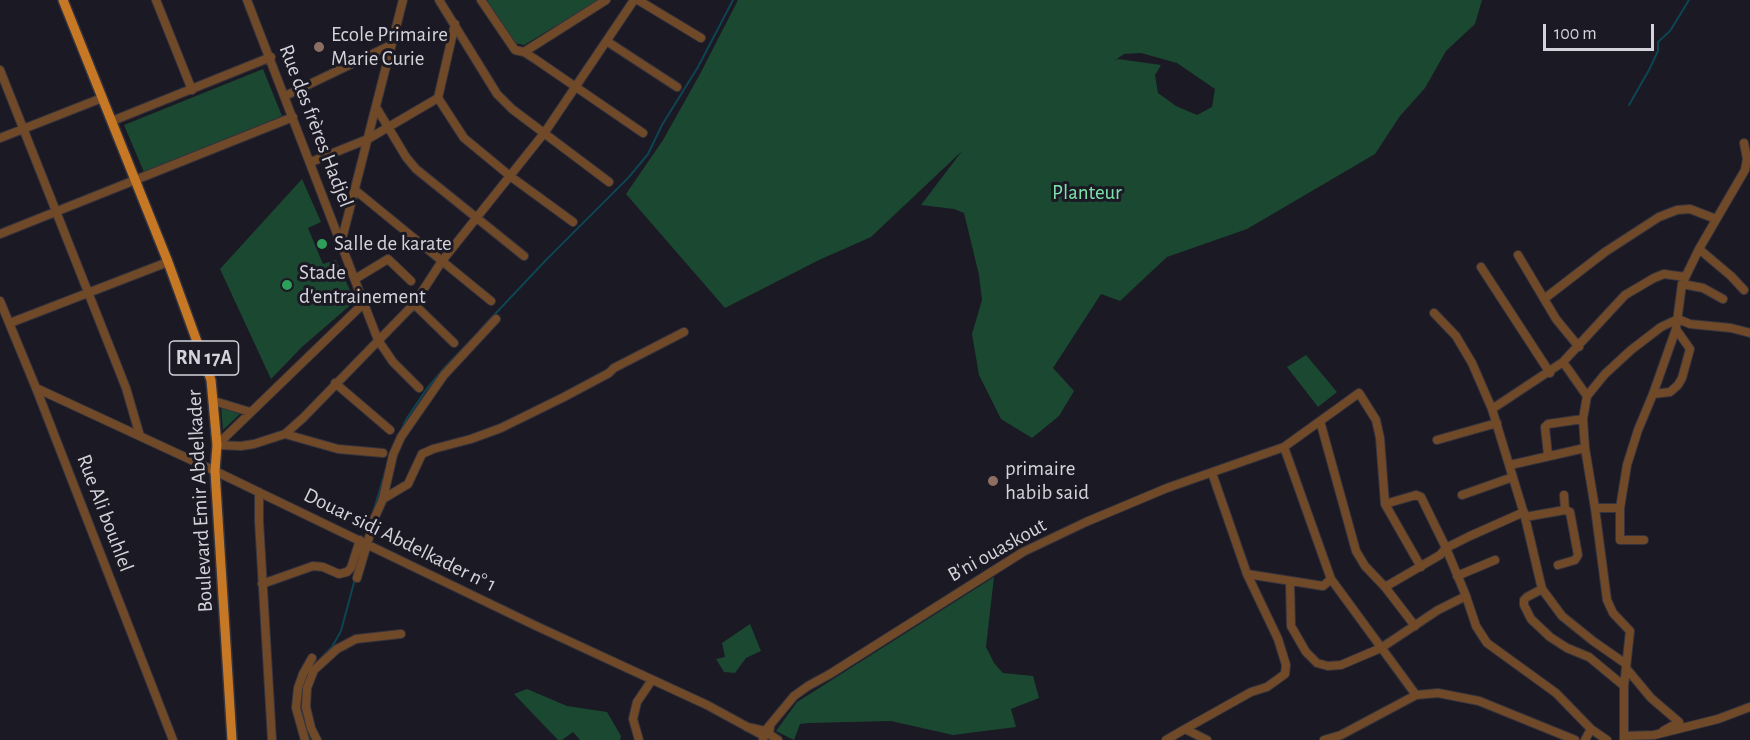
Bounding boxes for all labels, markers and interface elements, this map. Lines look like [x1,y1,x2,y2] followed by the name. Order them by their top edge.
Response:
[1546,12,1657,50] scale bar
[331,22,448,72] place label: Ecole Primaire Marie Curie
[1554,25,1597,43] text: 100 m
[312,40,326,54] marker: Ecole Primaire Marie Curie
[273,41,359,211] street label: Rue des frères Hadjel
[1052,180,1122,206] park label: Planteur
[334,231,452,257] place label: Salle de karate
[315,237,329,251] marker: Salle de karate
[299,260,426,310] place label: Stade d'entrainement
[280,278,294,292] marker: Stade d'entrainement
[170,341,238,375] road number: RN 17A
[182,389,218,613] street label: Boulevard Emir Abdelkader
[71,451,139,575] street label: Rue Ali bouhlel
[1005,456,1089,506] place label: primaire habib said
[986,474,1000,488] marker: primaire habib said
[300,482,500,598] street label: Douar sidi Abdelkader n° 1
[943,513,1051,587] street label: B'ni ouaskout

